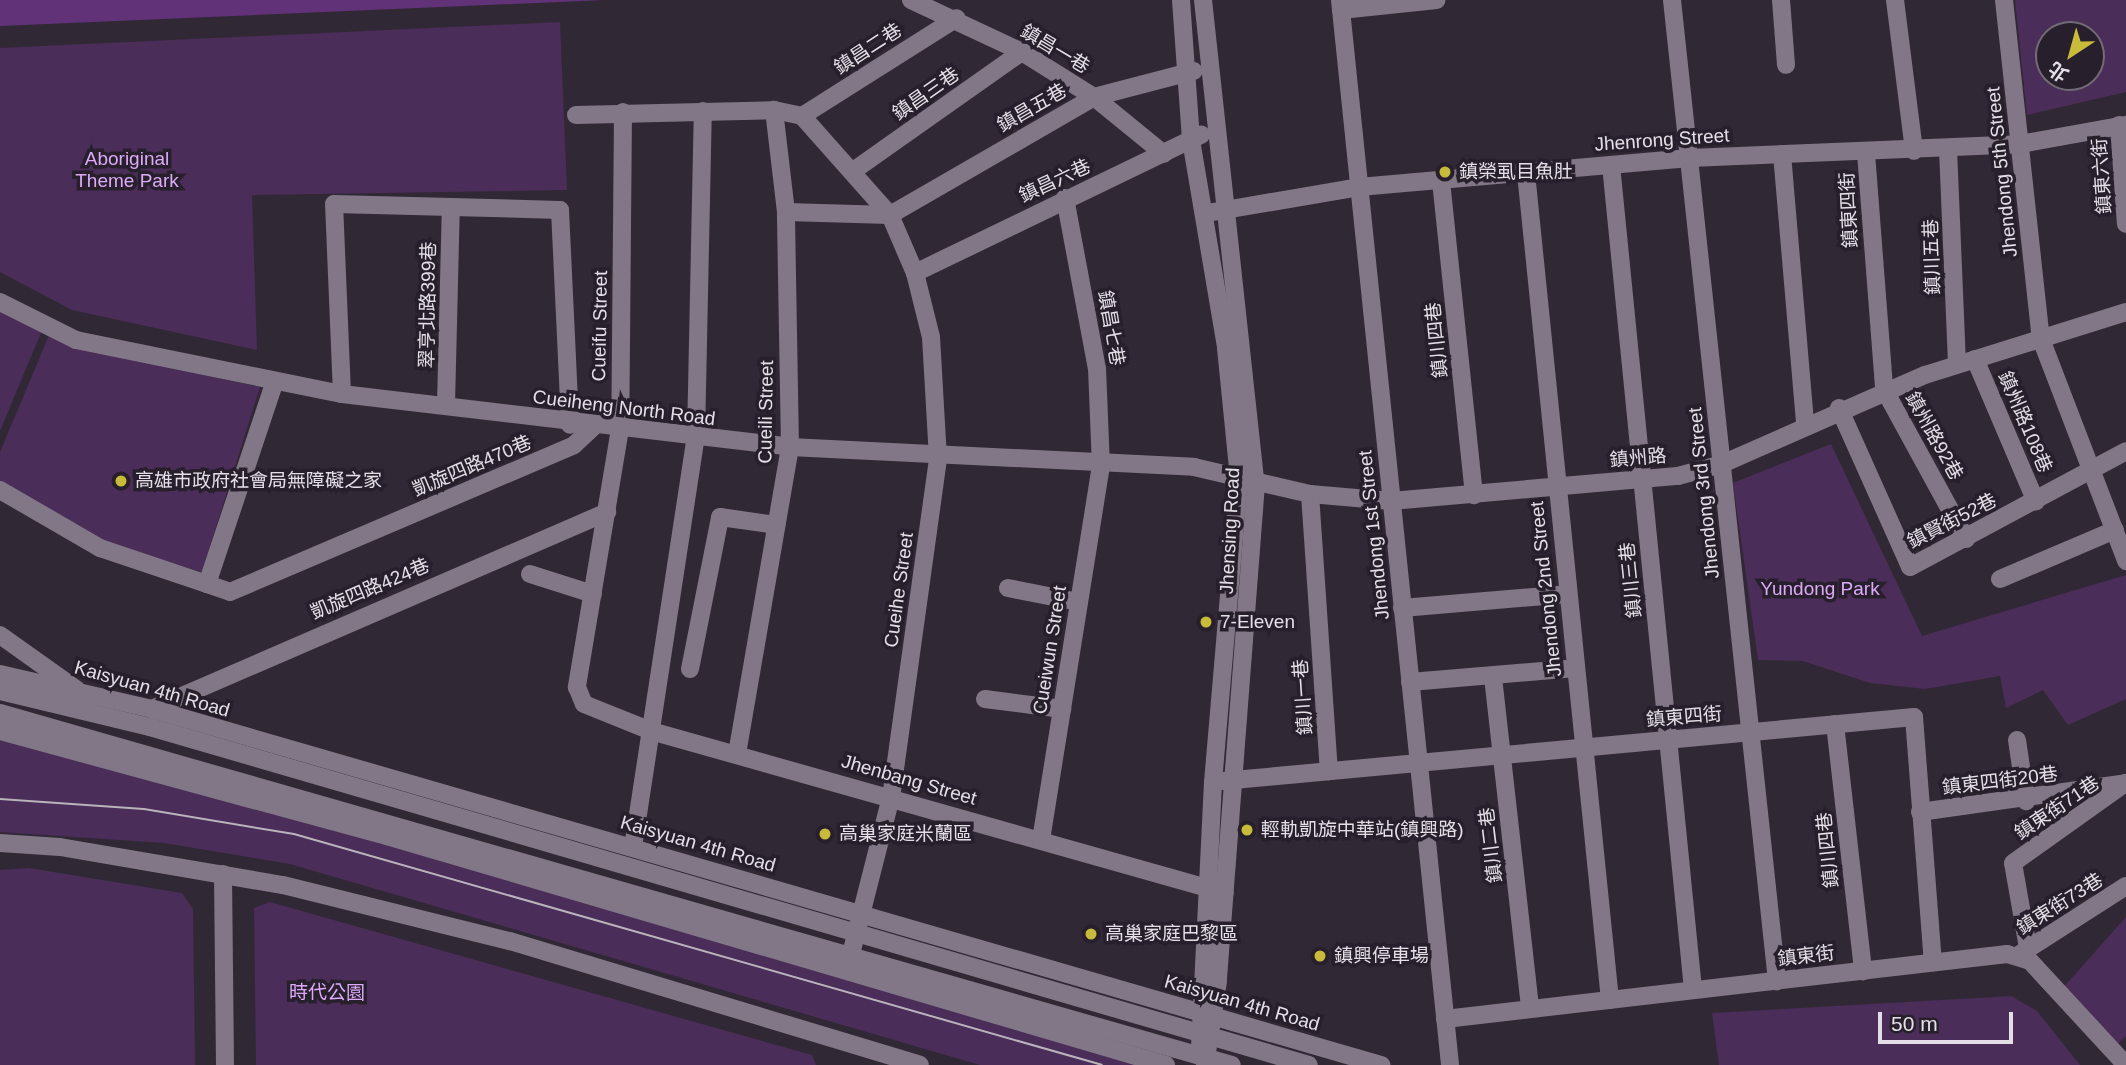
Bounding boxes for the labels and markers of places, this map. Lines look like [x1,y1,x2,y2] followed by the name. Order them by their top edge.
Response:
[1459,161,1573,183] place label: 鎮榮虱目魚肚
[1437,164,1453,180] marker: 鎮榮虱目魚肚
[135,470,382,492] place label: 高雄市政府社會局無障礙之家
[113,473,129,489] marker: 高雄市政府社會局無障礙之家
[1220,611,1295,633] place label: 7-Eleven
[1198,614,1214,630] marker: 7-Eleven
[1261,819,1464,841] place label: 輕軌凱旋中華站(鎮興路)
[1239,822,1255,838] marker: 輕軌凱旋中華站(鎮興路)
[839,823,972,845] place label: 高巢家庭米蘭區
[817,826,833,842] marker: 高巢家庭米蘭區
[1105,923,1238,945] place label: 高巢家庭巴黎區
[1083,926,1099,942] marker: 高巢家庭巴黎區
[1334,945,1429,967] place label: 鎮興停車場
[1312,948,1328,964] marker: 鎮興停車場

